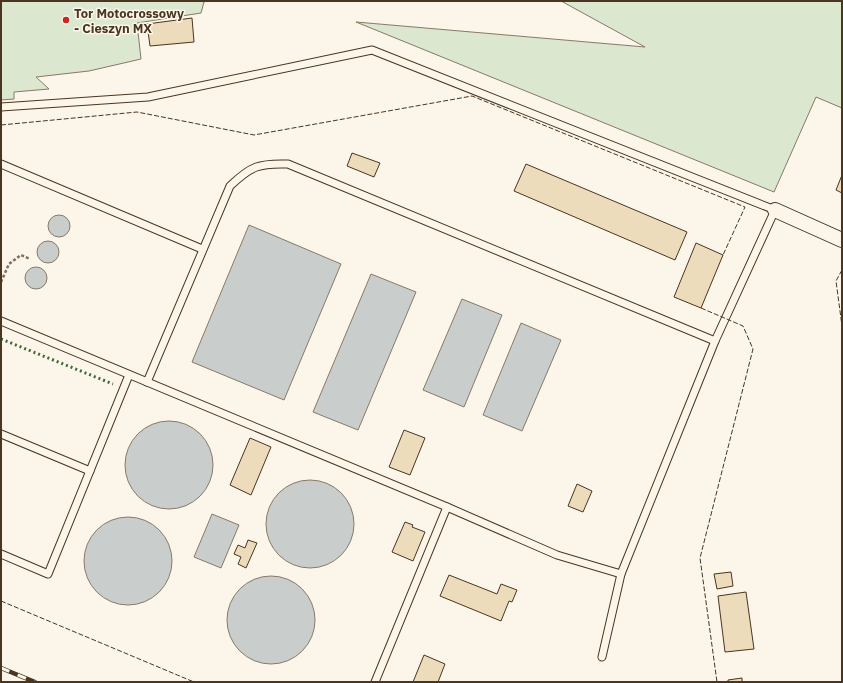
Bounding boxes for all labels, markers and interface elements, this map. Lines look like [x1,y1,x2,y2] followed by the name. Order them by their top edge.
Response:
[74,5,184,37] place label: Tor Motocrossowy - Cieszyn MX
[61,15,71,25] marker: Tor Motocrossowy - Cieszyn MX

